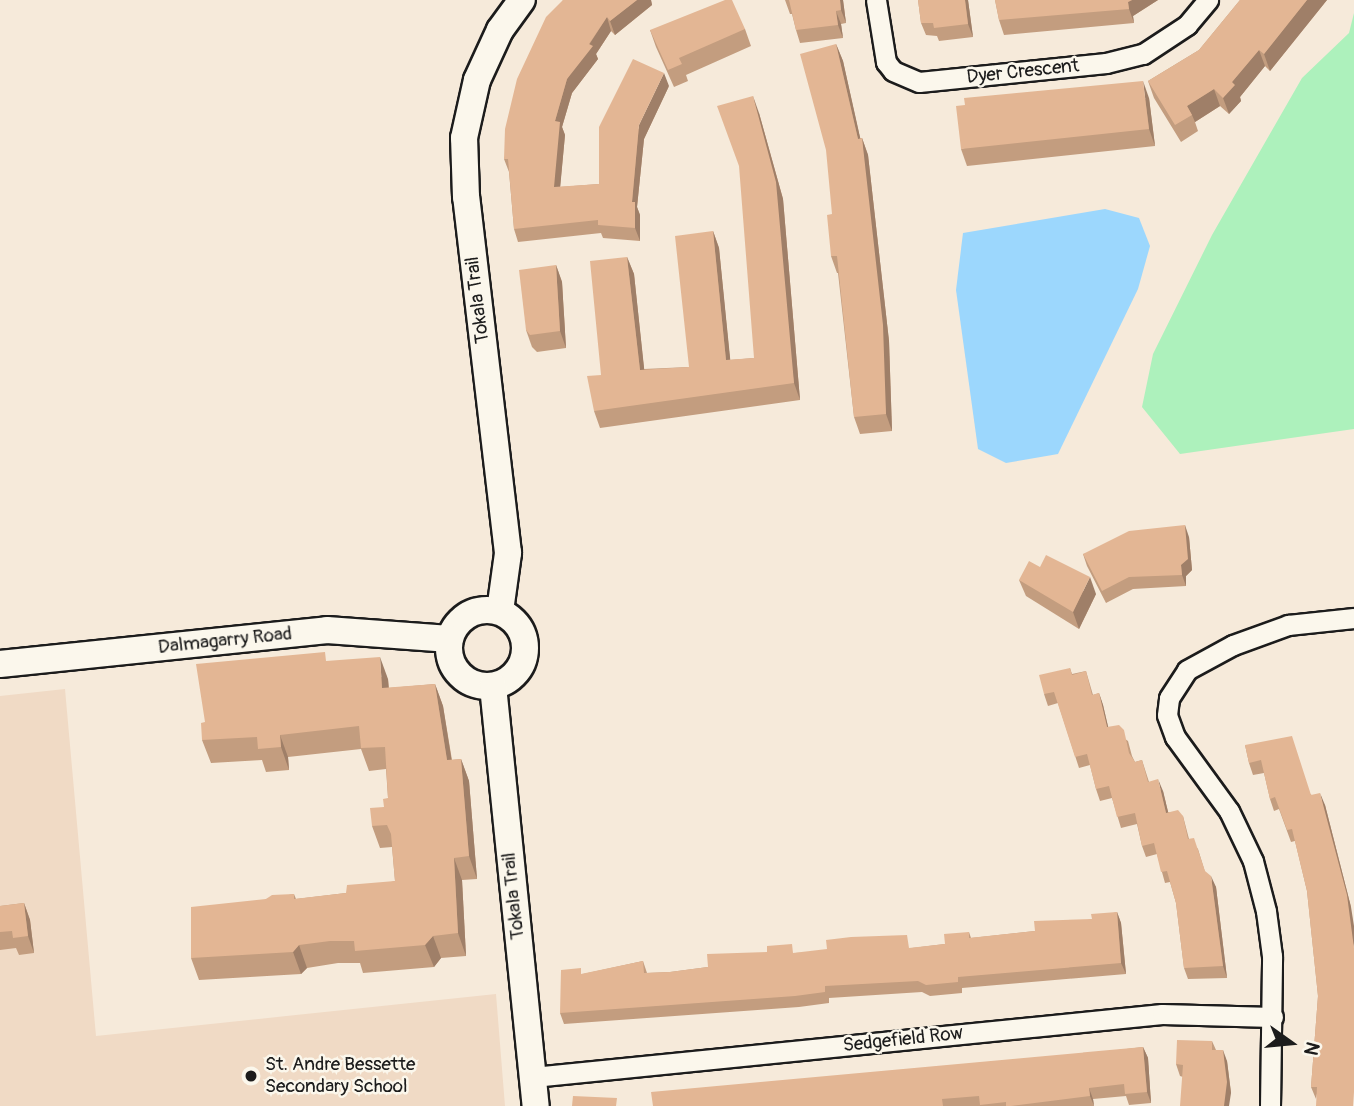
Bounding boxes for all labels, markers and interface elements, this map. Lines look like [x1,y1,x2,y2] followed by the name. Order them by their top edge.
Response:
[966,55,1080,89] street label: Dyer Crescent
[461,255,495,345] street label: Tokala Trail
[157,623,293,659] street label: Dalmagarry Road
[498,851,530,941] street label: Tokala Trail
[1256,1008,1326,1078] north arrow
[842,1022,964,1058] street label: Sedgefield Row
[1298,1039,1325,1058] text: N
[265,1054,415,1098] place label: St. Andre Bessette Secondary School
[243,1068,259,1084] marker: St. Andre Bessette Secondary School

